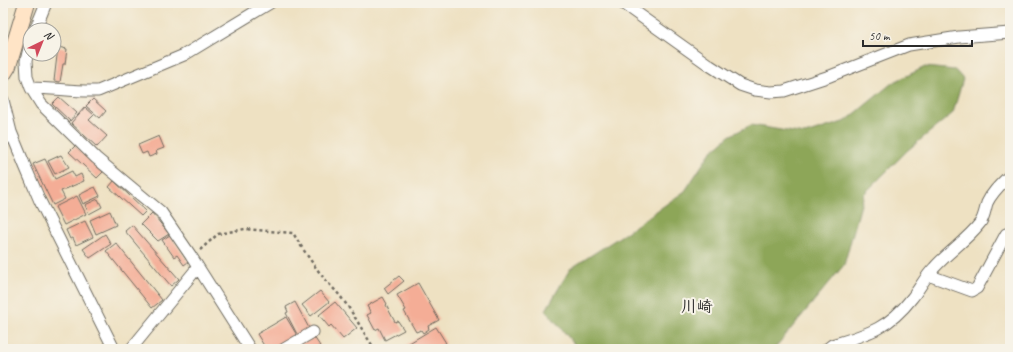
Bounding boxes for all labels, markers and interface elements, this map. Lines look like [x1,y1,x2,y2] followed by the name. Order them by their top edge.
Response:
[22,22,62,62] north arrow
[863,22,972,48] scale bar
[42,27,58,44] text: N
[869,28,891,44] text: 50 m
[681,297,713,317] district label: 川崎

